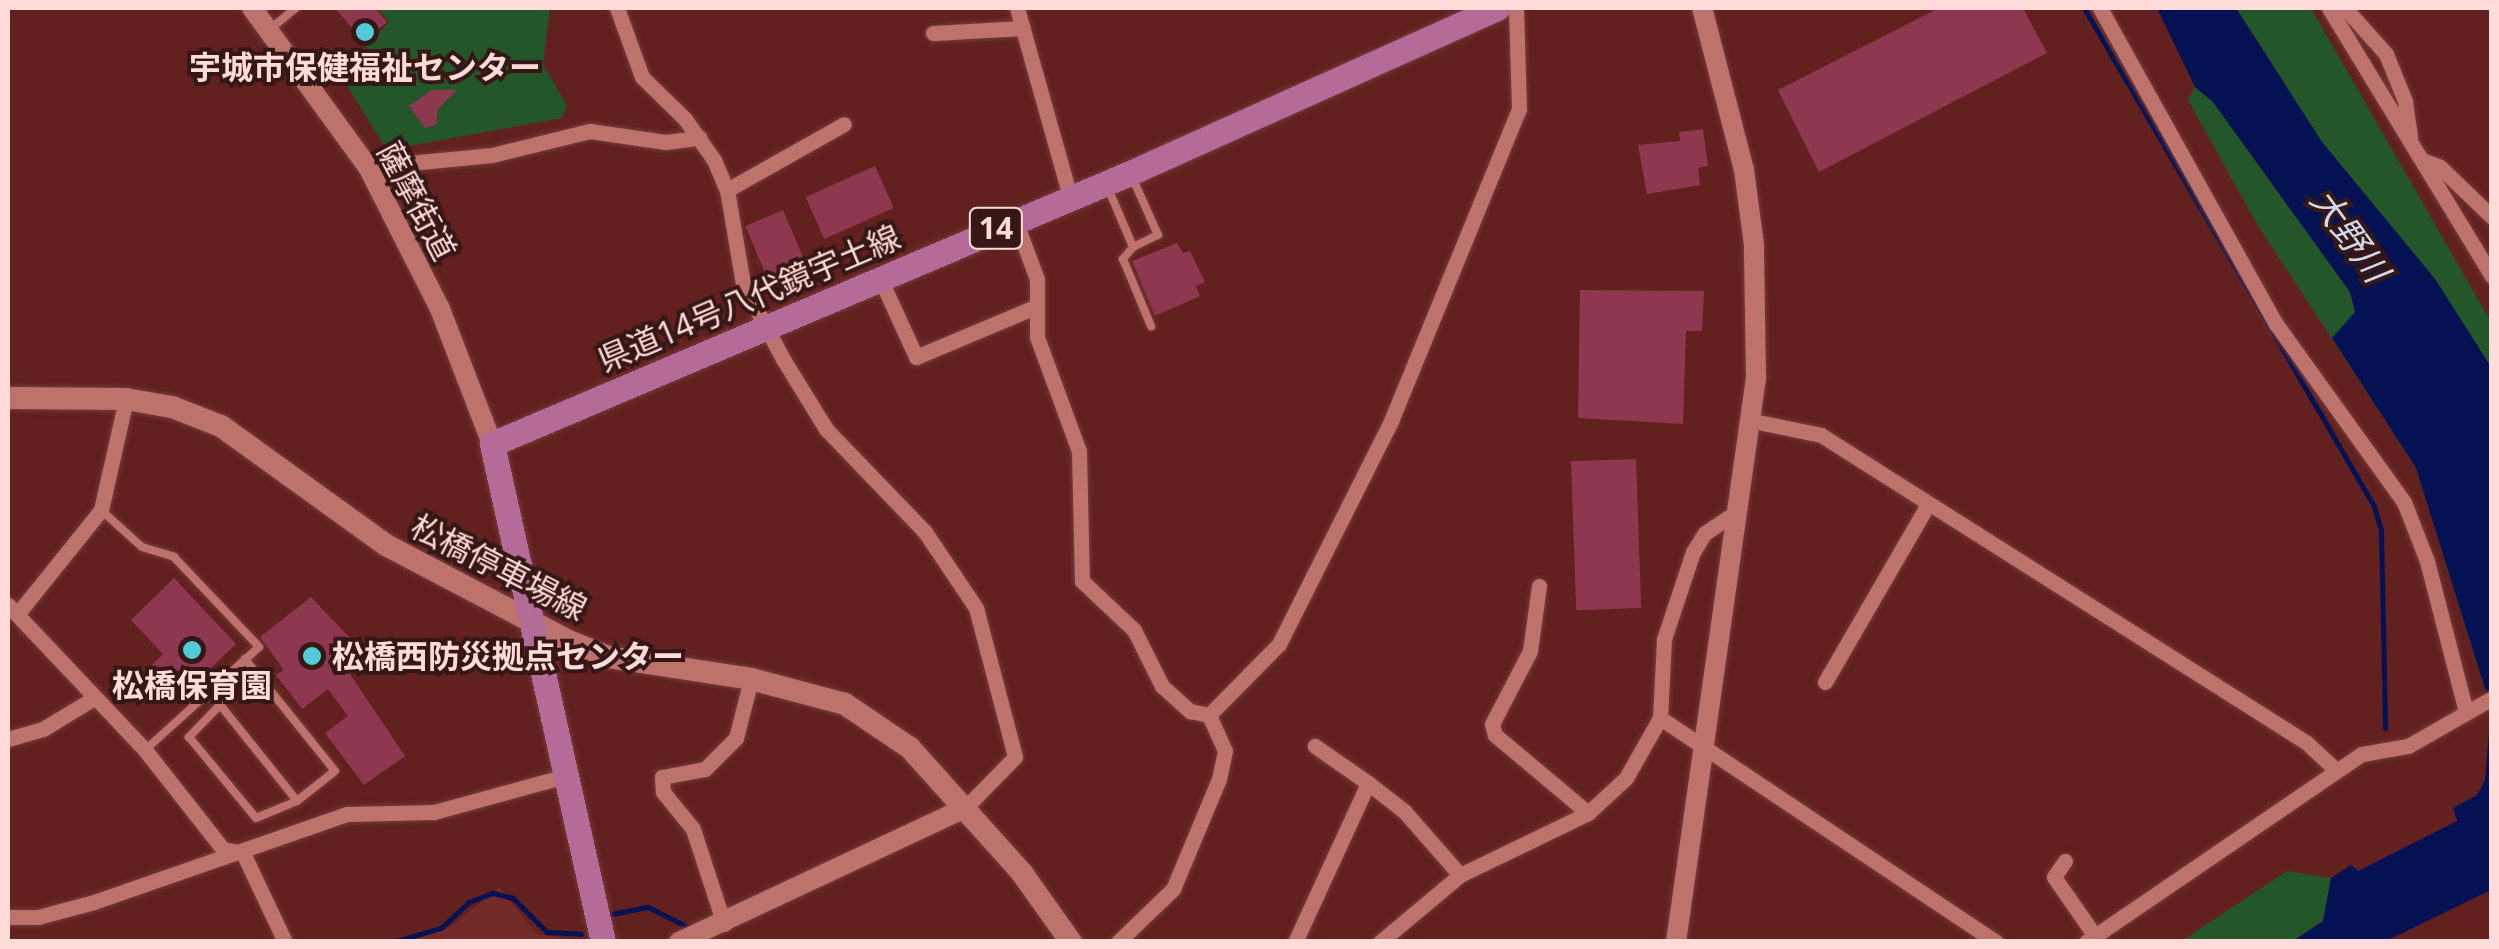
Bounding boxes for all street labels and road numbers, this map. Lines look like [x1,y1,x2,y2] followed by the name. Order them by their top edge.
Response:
[370,135,464,267] street label: 薩摩街道
[968,203,1024,253] road number: 14
[592,217,906,379] street label: 県道14号八代鏡宇土線
[405,506,593,628] street label: 松橋停車場線

